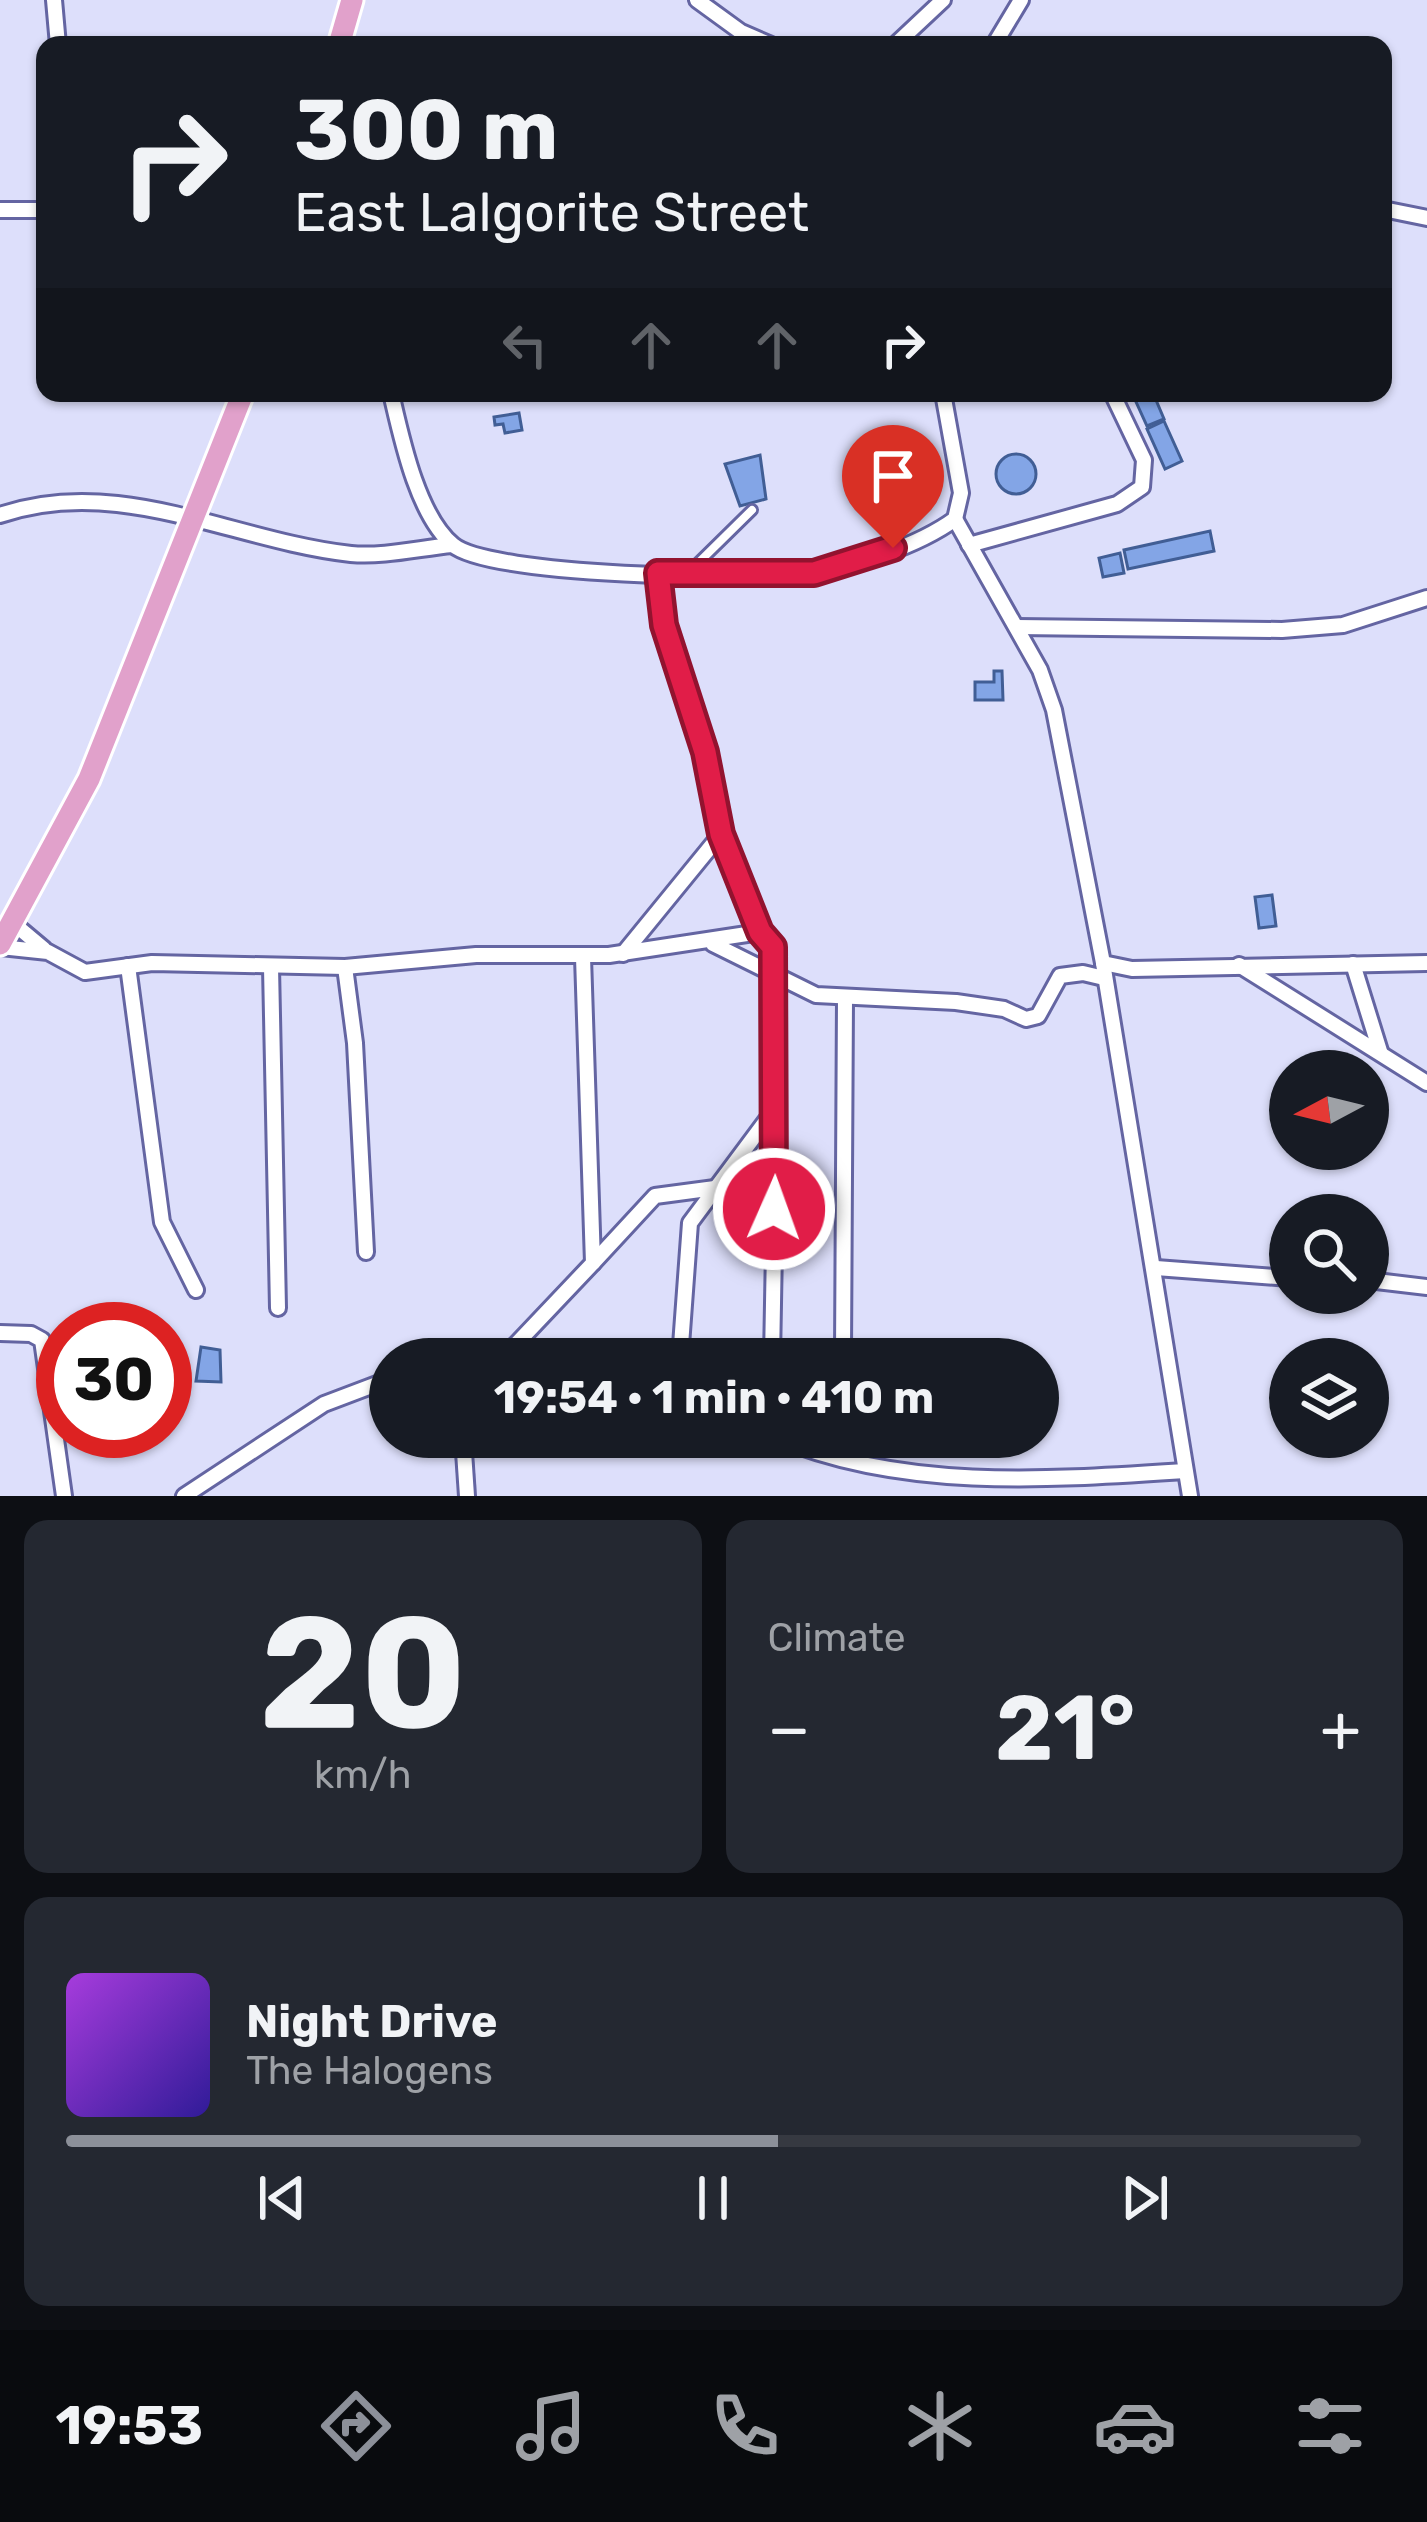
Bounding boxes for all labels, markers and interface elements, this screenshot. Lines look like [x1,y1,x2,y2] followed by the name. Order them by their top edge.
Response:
[294,80,558,180] text: 300 m
[96,84,252,240] icon: right
[294,181,809,245] text: East Lalgorite Street
[492,312,558,378] icon: left
[618,312,684,378] icon: ahead
[744,312,810,378] icon: ahead
[870,312,936,378] icon: right
[842,425,944,548] pin
[860,443,926,509] icon: arrive
[1269,1050,1389,1170] north arrow
[1269,1050,1389,1458] map controls
[711,1146,837,1272] position arrow
[1269,1194,1389,1314] button: search
[36,1302,192,1458] speed limit sign: 30
[1269,1338,1389,1458] button: layers
[494,1371,934,1424] text: 19:54 · 1 min · 410 m
[259,1581,466,1766] text: 20
[768,1615,906,1661] text: Climate
[995,1675,1135,1782] text: 21°
[768,1689,810,1768] text: −
[1320,1689,1361,1768] text: +
[314,1752,411,1798] text: km/h
[246,1995,498,2048] text: Night Drive
[246,2048,493,2094] text: The Halogens
[249,2165,315,2231] icon: previous
[680,2165,746,2231] icon: pause
[1112,2165,1178,2231] icon: next
[314,2384,398,2468] icon: directions
[509,2384,593,2468] icon: music
[703,2384,787,2468] icon: phone
[898,2384,982,2468] icon: climate
[1093,2384,1177,2468] icon: car
[1288,2384,1372,2468] icon: filters
[55,2394,203,2458] text: 19:53

